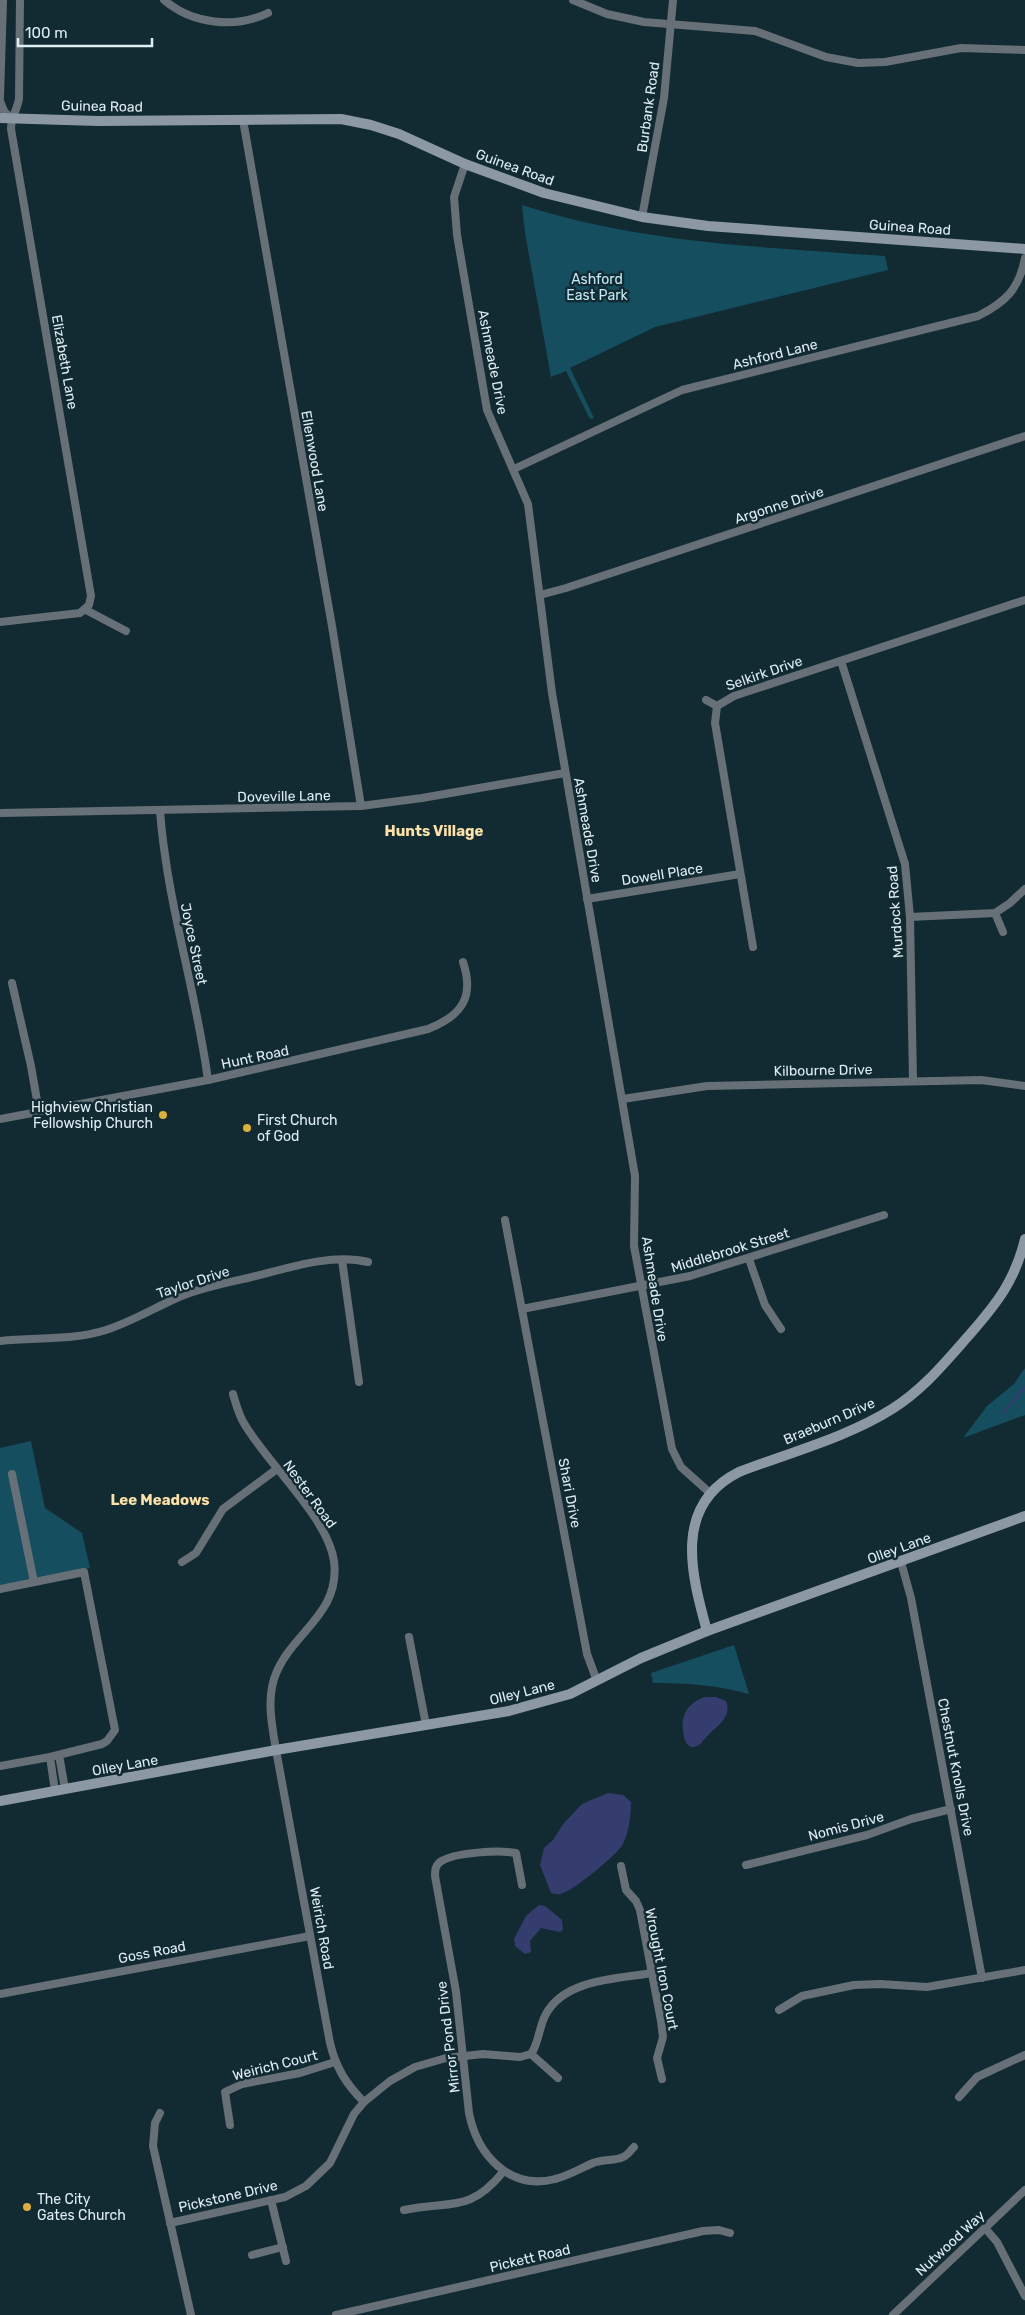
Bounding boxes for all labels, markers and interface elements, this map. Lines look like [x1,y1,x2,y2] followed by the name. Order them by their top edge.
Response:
[18,15,151,47] scale bar
[25,24,67,42] text: 100 m
[634,61,663,153] street label: Burbank Road
[61,97,143,116] street label: Guinea Road
[473,145,556,189] street label: Guinea Road
[868,216,951,239] street label: Guinea Road
[566,271,628,304] park label: Ashford East Park
[474,308,511,416] street label: Ashmeade Drive
[48,314,81,411] street label: Elizabeth Lane
[731,336,820,373] street label: Ashford Lane
[297,409,332,513] street label: Ellenwood Lane
[732,483,826,528] street label: Argonne Drive
[724,652,805,695] street label: Selkirk Drive
[570,776,605,884] street label: Ashmeade Drive
[237,787,331,806] street label: Doveville Lane
[385,822,484,840] district label: Hunts Village
[620,860,704,889] street label: Dowell Place
[884,865,907,959] street label: Murdock Road
[177,901,211,987] street label: Joyce Street
[220,1042,291,1073] street label: Hunt Road
[773,1061,873,1080] street label: Kilbourne Drive
[31,1099,153,1132] place label: Highview Christian Fellowship Church
[157,1109,169,1121] marker: Highview Christian Fellowship Church
[257,1112,338,1145] place label: First Church of God
[241,1122,253,1134] marker: First Church of God
[669,1224,792,1277] street label: Middlebrook Street
[638,1235,671,1343] street label: Ashmeade Drive
[155,1263,232,1302] street label: Taylor Drive
[781,1394,878,1448] street label: Braeburn Drive
[279,1457,340,1531] street label: Nester Road
[554,1457,585,1530] street label: Shari Drive
[110,1491,210,1509] district label: Lee Meadows
[865,1529,934,1568] street label: Olley Lane
[488,1676,557,1709] street label: Olley Lane
[934,1697,977,1838] street label: Chestnut Knolls Drive
[91,1751,159,1780] street label: Olley Lane
[806,1808,886,1845] street label: Nomis Drive
[306,1885,337,1971] street label: Weirich Road
[641,1907,682,2032] street label: Wrought Iron Court
[117,1938,187,1967] street label: Goss Road
[433,1980,464,2094] street label: Mirror Pond Drive
[231,2047,320,2084] street label: Weirich Court
[177,2177,280,2216] street label: Pickstone Drive
[37,2191,126,2224] place label: The City Gates Church
[21,2201,33,2213] marker: The City Gates Church
[912,2207,989,2280] street label: Nutwood Way
[488,2241,572,2276] street label: Pickett Road

